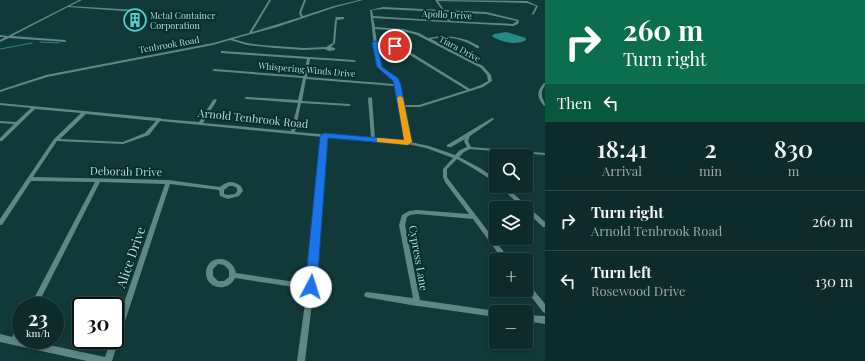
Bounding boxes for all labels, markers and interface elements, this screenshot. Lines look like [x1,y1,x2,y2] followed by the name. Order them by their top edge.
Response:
[122,7,148,33] building icon: Metal Container Corporation
[421,7,473,21] street label: Apollo Drive
[150,9,215,31] place label: Metal Container Corporation
[623,11,703,48] text: 260 m
[557,16,609,68] icon: right
[378,29,412,63] pin
[437,32,483,64] street label: Tiara Drive
[138,33,201,55] street label: Tenbrook Road
[384,35,406,57] icon: arrive
[623,47,706,71] text: Turn right
[257,59,357,79] street label: Whispering Winds Drive
[600,92,622,114] icon: left
[557,93,592,113] text: Then
[196,105,310,131] street label: Arnold Tenbrook Road
[597,132,647,164] text: 18:41
[704,132,717,164] text: 2
[774,132,813,164] text: 830
[489,149,533,349] map controls
[489,149,533,193] button: search
[602,162,642,179] text: Arrival
[699,162,722,179] text: min
[788,162,799,179] text: m
[90,163,163,179] street label: Deborah Drive
[489,201,533,245] button: layers
[591,202,664,222] text: Turn right
[557,210,579,232] icon: right
[812,211,853,231] text: 260 m
[591,222,722,239] text: Arnold Tenbrook Road
[111,224,149,291] street label: Alice Drive
[406,224,432,292] street label: Cypress Lane
[489,253,533,297] button: +
[591,262,652,282] text: Turn left
[290,266,332,308] position arrow
[557,270,579,292] icon: left
[815,271,853,291] text: 130 m
[591,282,686,299] text: Rosewood Drive
[72,297,124,349] speed limit sign: 30
[28,304,48,331] text: 23
[489,305,533,349] button: −
[26,326,50,340] text: km/h

